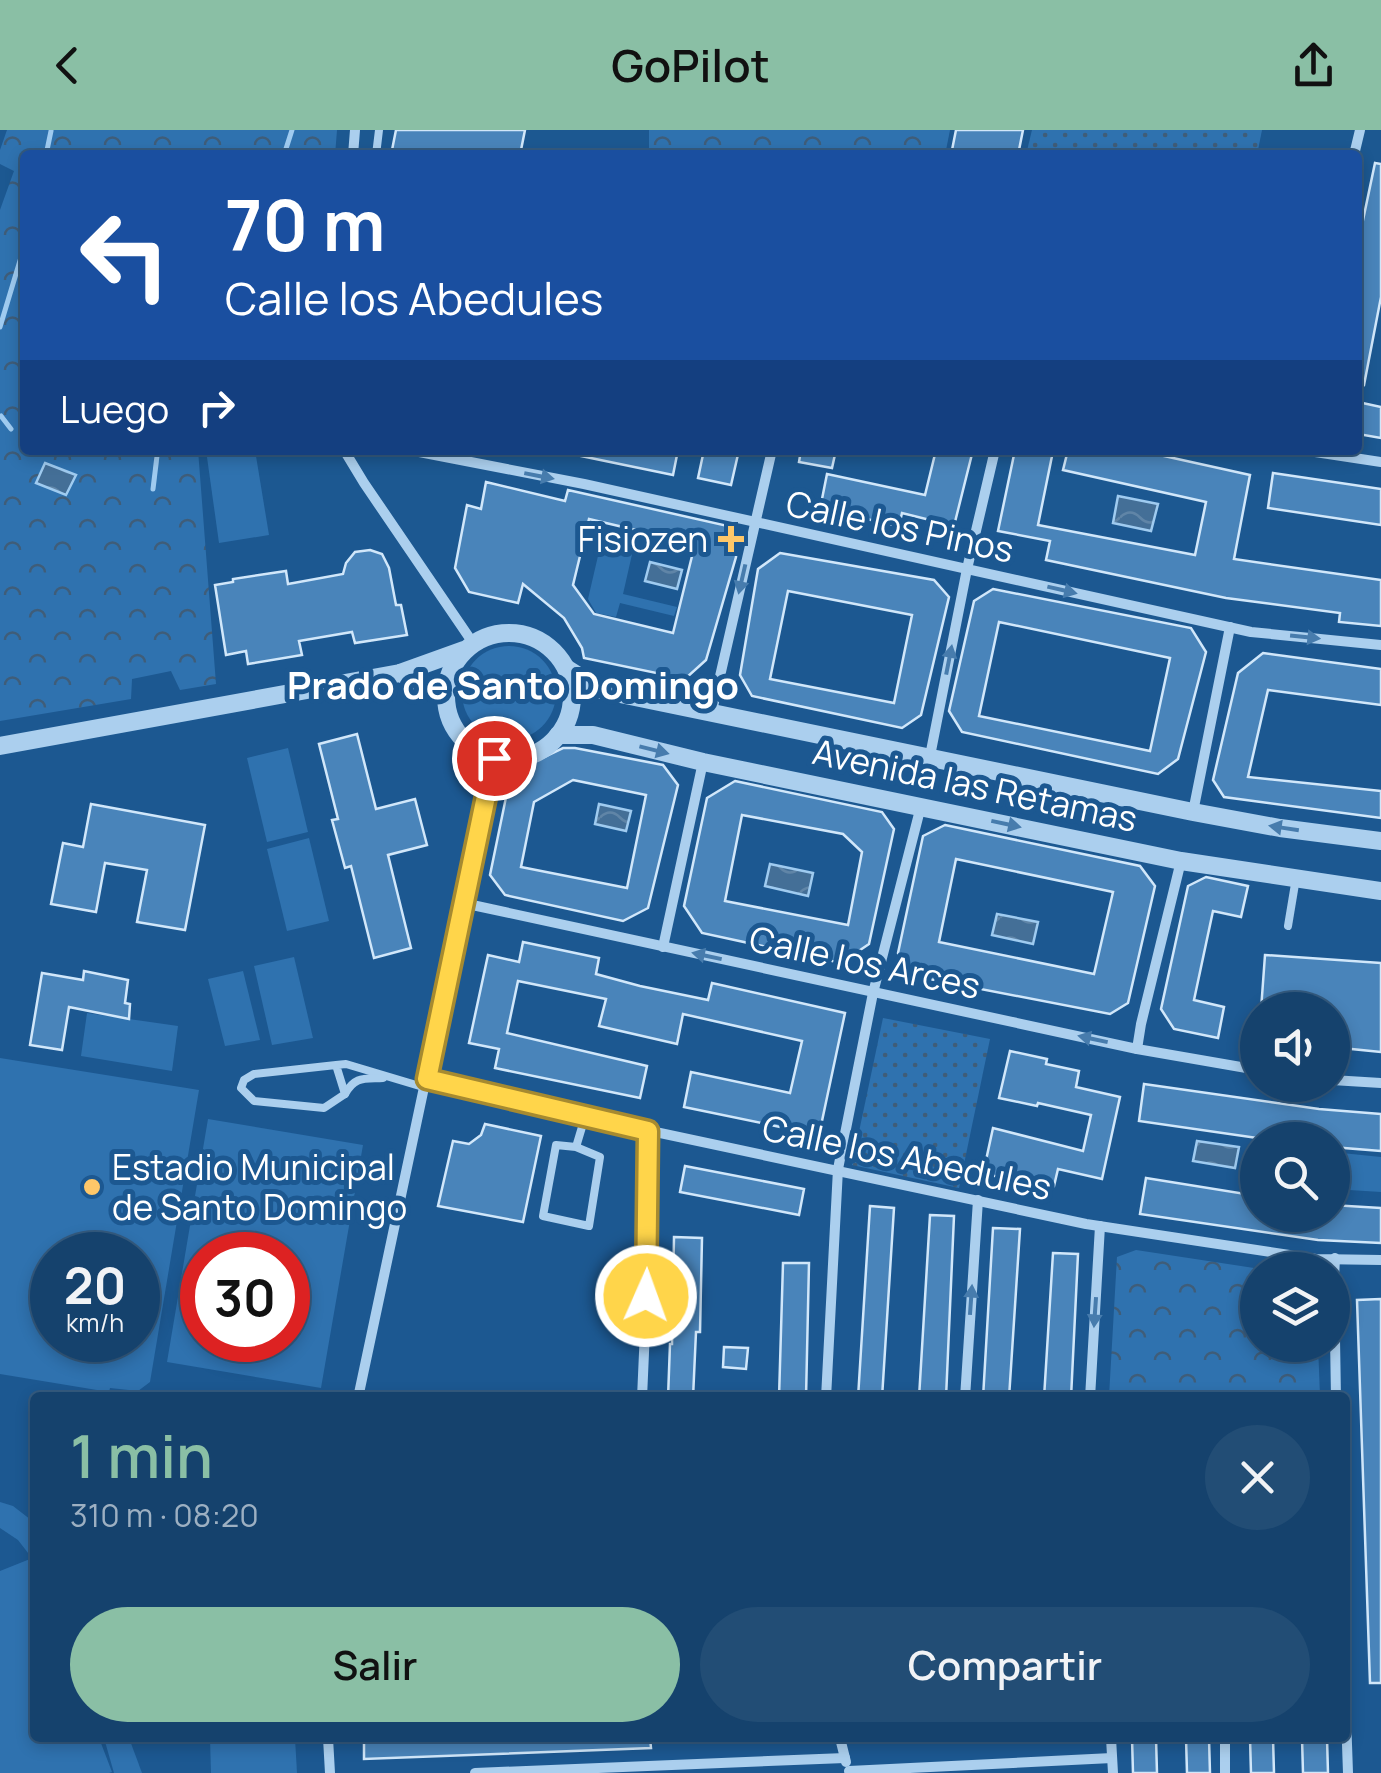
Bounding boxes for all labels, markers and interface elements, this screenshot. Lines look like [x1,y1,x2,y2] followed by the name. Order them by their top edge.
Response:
[611,34,770,96] text: GoPilot
[40,38,95,93] icon: back
[1286,38,1341,93] icon: share
[225,176,385,272] text: 70 m
[60,190,190,320] icon: left
[225,267,603,329] text: Calle los Abedules
[189,380,244,435] icon: right
[60,382,169,434] text: Luego
[524,469,555,484] one-way arrow
[782,478,1018,574] street label: Calle los Pinos
[578,515,708,563] place label: Fisiozen
[718,526,744,552] marker: Fisiozen
[734,564,749,595] one-way arrow
[1047,583,1078,598] one-way arrow
[1290,629,1321,645] one-way arrow
[941,645,957,676] one-way arrow
[287,658,739,710] district label: Prado de Santo Domingo
[452,716,537,801] pin
[808,727,1142,843] street label: Avenida las Retamas
[467,731,522,786] icon: arrive
[639,743,670,758] one-way arrow
[991,817,1022,832] one-way arrow
[1268,820,1300,836] one-way arrow
[745,914,985,1010] street label: Calle los Arces
[691,948,722,964] one-way arrow
[1240,992,1350,1362] map controls
[1240,992,1350,1102] button: sound
[1077,1031,1108,1047] one-way arrow
[758,1103,1056,1211] street label: Calle los Abedules
[1240,1122,1350,1232] button: search
[112,1143,407,1231] place label: Estadio Municipal de Santo Domingo
[81,1176,103,1198] marker: Estadio Municipal de Santo Domingo
[180,1232,310,1362] speed limit sign: 30
[594,1244,698,1348] position arrow
[64,1251,126,1319] text: 20
[1240,1252,1350,1362] button: layers
[964,1284,980,1316] one-way arrow
[1087,1296,1103,1328] one-way arrow
[66,1305,124,1340] text: km/h
[70,1414,213,1496] text: 1 min
[1205,1425,1310,1530] button: close
[70,1493,259,1537] text: 310 m · 08:20
[70,1607,680,1722] button: Salir
[700,1607,1310,1722] button: Compartir

